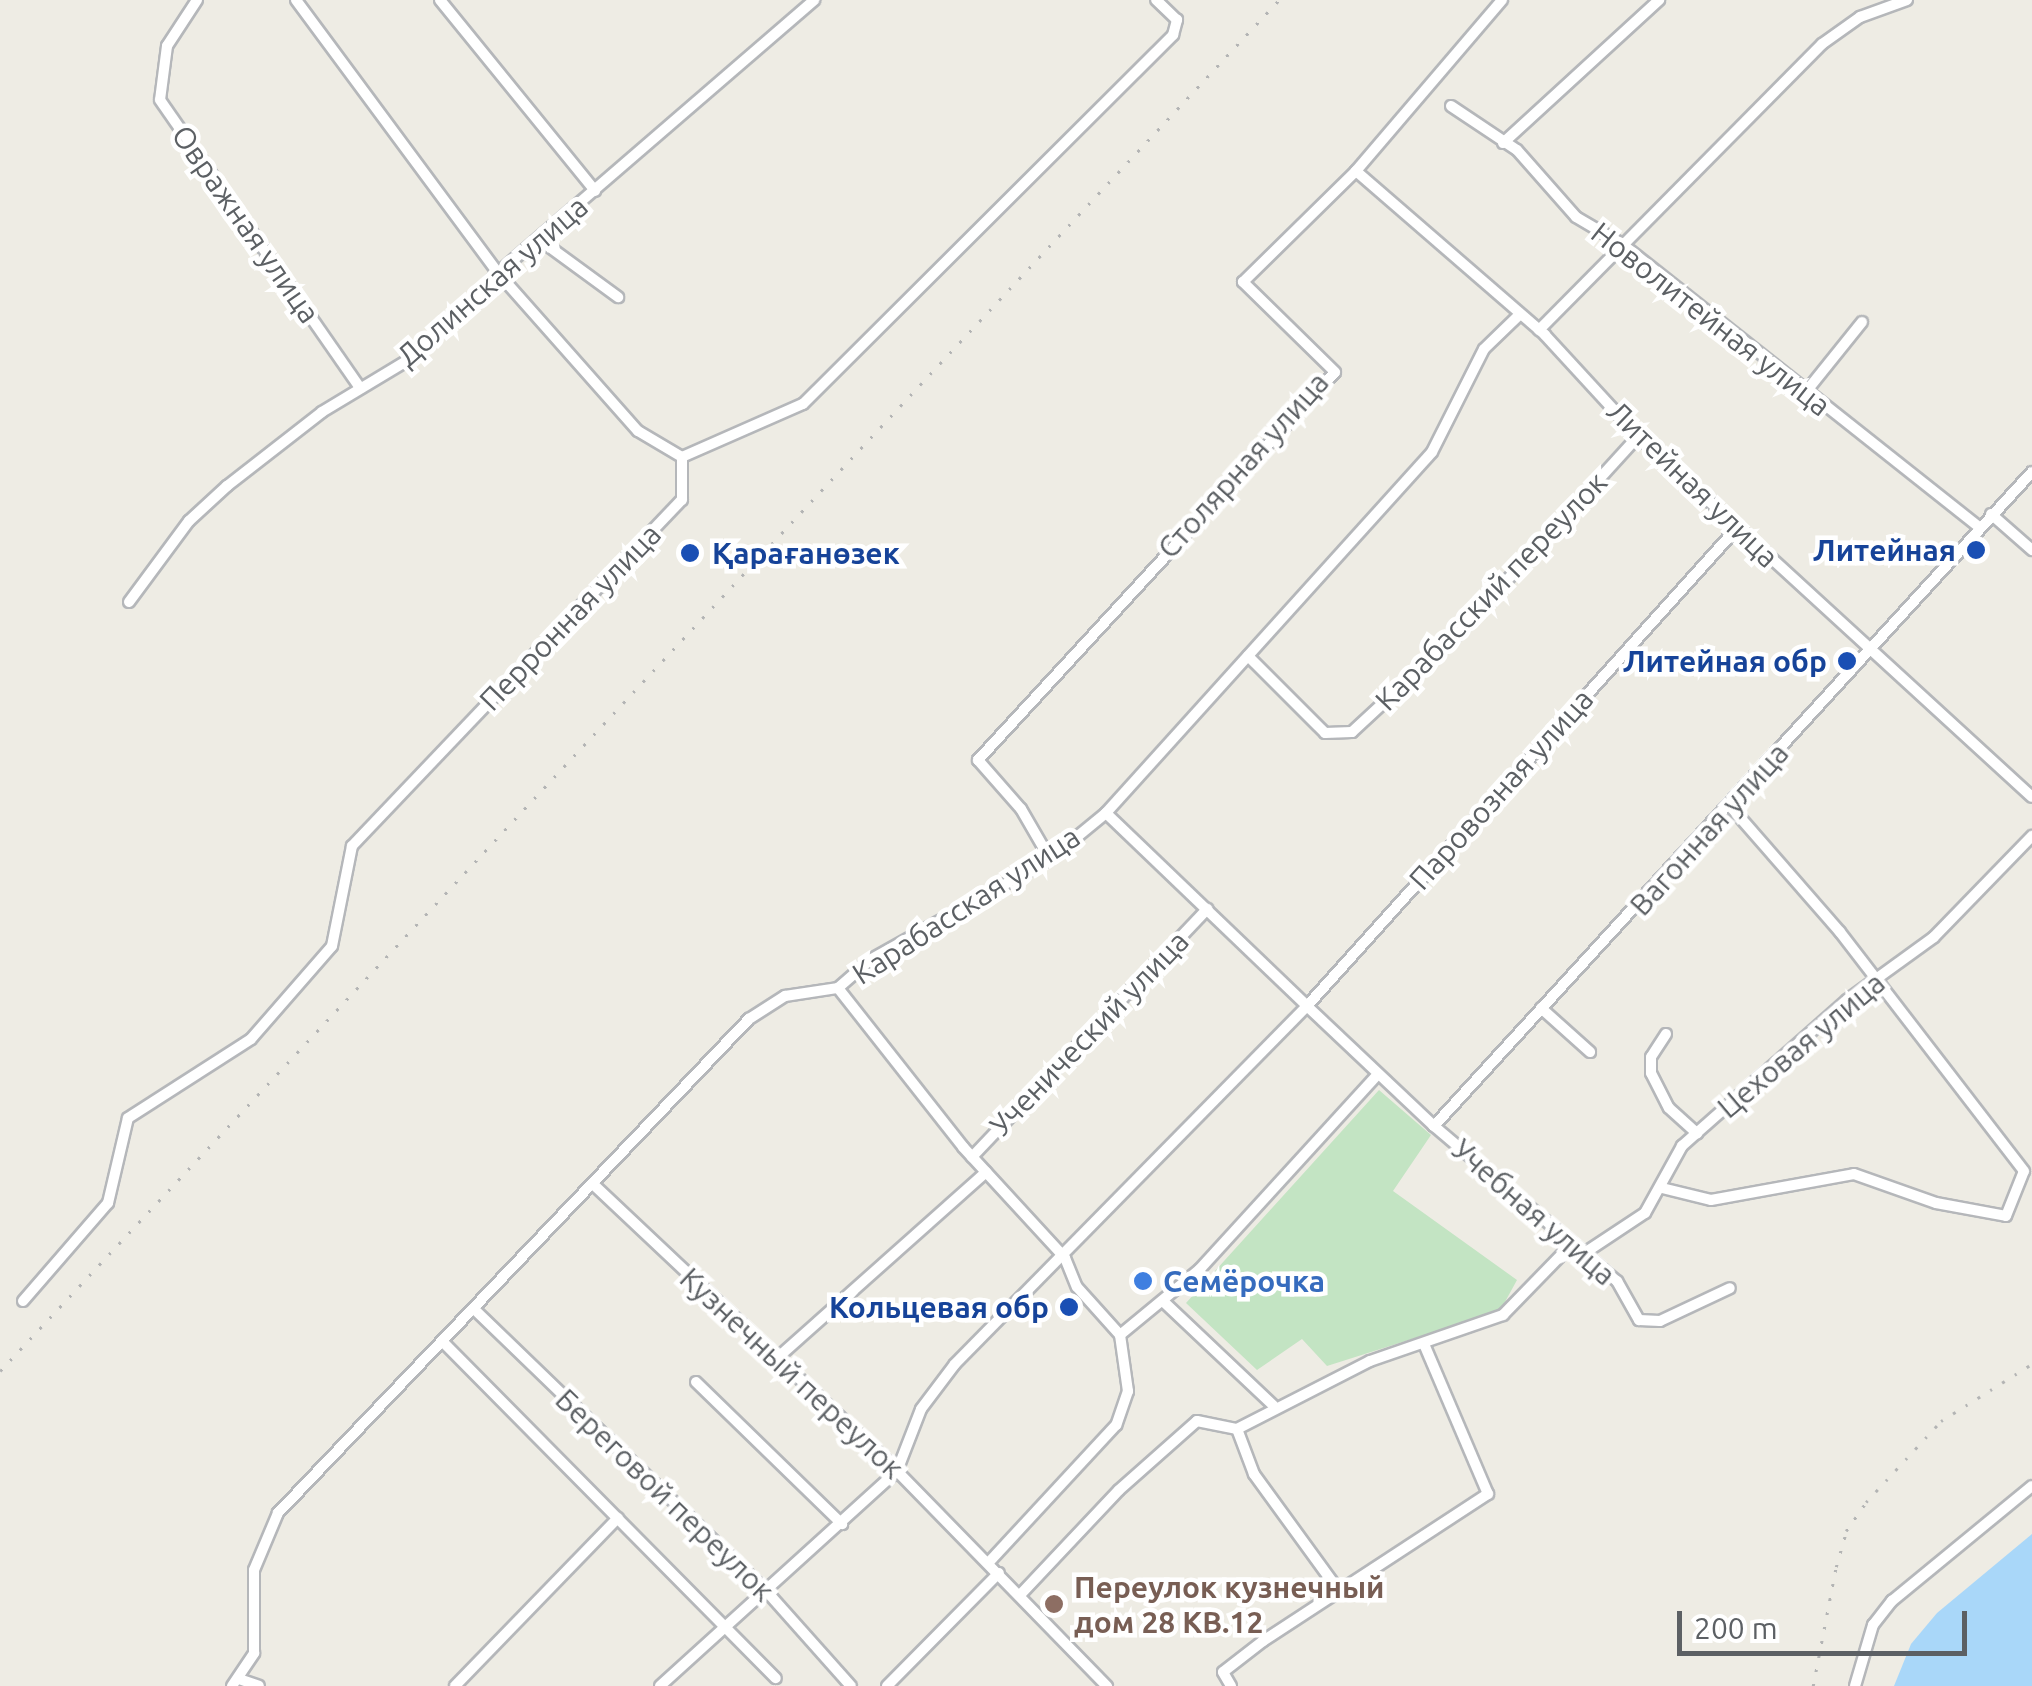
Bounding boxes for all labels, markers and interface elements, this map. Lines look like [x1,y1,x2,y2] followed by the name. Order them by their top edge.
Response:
[164,118,328,330] street label: Овражная улица
[389,188,595,374] street label: Долинская улица
[1584,214,1838,424] street label: Новолитейная улица
[1150,365,1336,565] street label: Столярная улица
[1600,393,1786,575] street label: Литейная улица
[1368,464,1614,718] street label: Карабасский переулок
[472,516,668,718] street label: Перронная улица
[1813,532,1956,568] place label: Литейная
[712,535,900,571] place label: Қарағанөзек
[1965,539,1987,561] marker: Литейная
[677,540,703,566] marker: Қарағанөзек
[1623,643,1827,679] place label: Литейная обр
[1836,650,1858,672] marker: Литейная обр
[1401,681,1601,897] street label: Паровозная улица
[1622,735,1796,923] street label: Вагонная улица
[846,818,1086,992] street label: Карабасская улица
[982,923,1196,1143] street label: Ученический улица
[1710,965,1892,1125] street label: Цеховая улица
[1445,1131,1623,1293] street label: Учебная улица
[673,1260,911,1486] street label: Кузнечный переулок
[1163,1263,1325,1299] place label: Семёрочка
[1132,1270,1154,1292] marker: Семёрочка
[829,1289,1049,1325] place label: Кольцевая обр
[1058,1296,1080,1318] marker: Кольцевая обр
[548,1381,782,1609] street label: Береговой переулок
[1074,1569,1384,1640] place label: Переулок кузнечный дом 28 КВ.12
[1682,1591,1972,1653] scale bar
[1043,1593,1065,1615] marker: Переулок кузнечный дом 28 КВ.12
[1694,1611,1778,1645] text: 200 m

